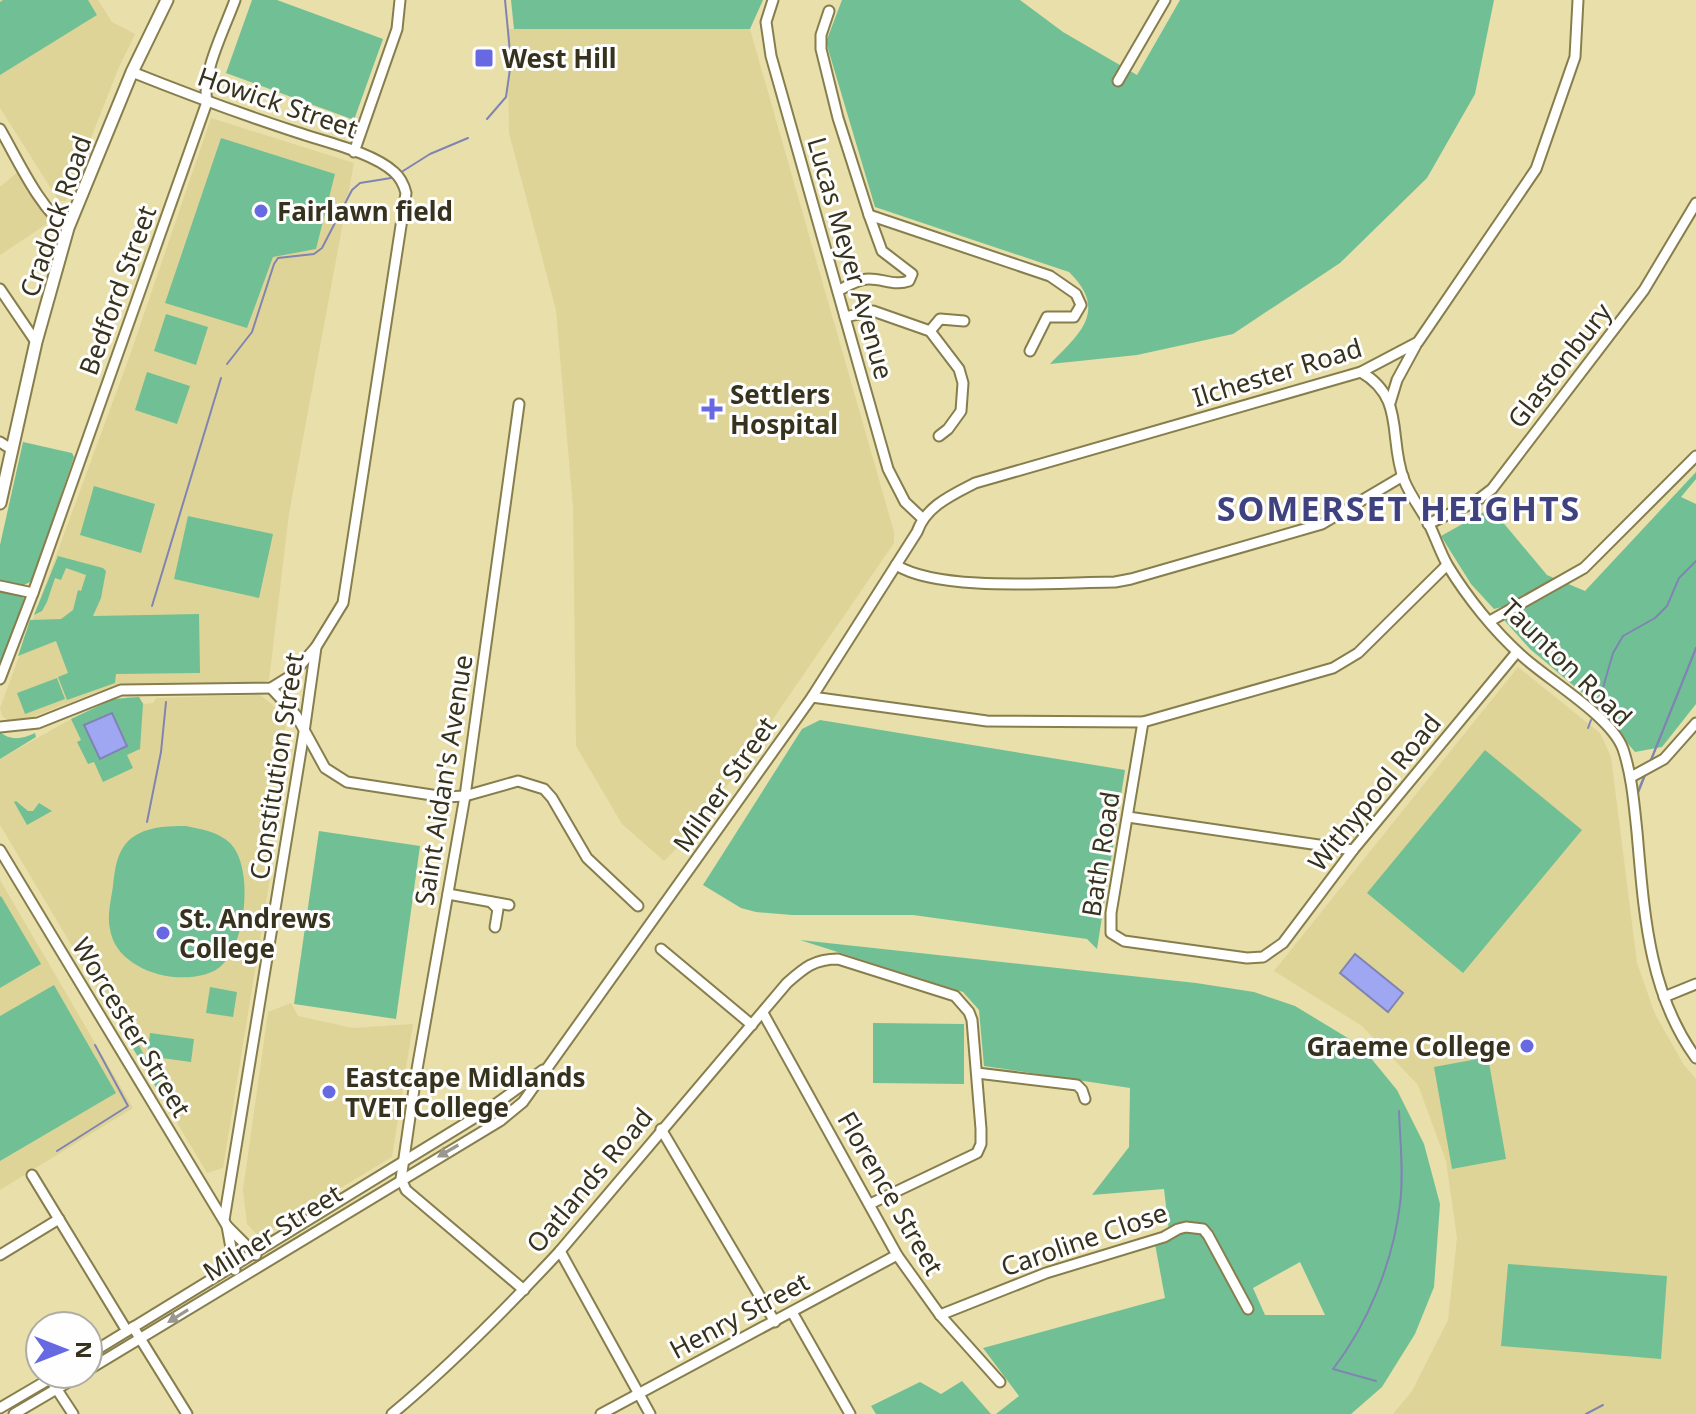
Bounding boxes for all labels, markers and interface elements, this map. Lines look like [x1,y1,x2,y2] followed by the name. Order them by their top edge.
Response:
[502,40,616,76] place label: West Hill
[473,47,495,69] marker: West Hill
[193,58,363,146] street label: Howick Street
[11,130,99,302] street label: Cradock Road
[799,133,903,383] street label: Lucas Meyer Avenue
[277,193,453,229] place label: Fairlawn field
[70,200,164,380] street label: Bedford Street
[252,202,270,220] marker: Fairlawn field
[1499,294,1620,435] street label: Glastonbury
[1188,329,1366,415] street label: Ilchester Road
[730,376,838,442] place label: Settlers Hospital
[701,398,723,420] marker: Settlers Hospital
[1217,485,1581,531] district label: SOMERSET HEIGHTS
[1494,590,1640,734] street label: Taunton Road
[240,650,312,882] street label: Constitution Street
[405,652,481,908] street label: Saint Aidan's Avenue
[1299,706,1449,878] street label: Withypool Road
[664,709,784,859] street label: Milner Street
[1072,789,1128,919] street label: Bath Road
[179,900,331,966] place label: St. Andrews College
[154,924,172,942] marker: St. Andrews College
[64,931,200,1123] street label: Worcester Street
[1306,1028,1511,1064] place label: Graeme College
[1518,1037,1536,1055] marker: Graeme College
[345,1059,586,1125] place label: Eastcape Midlands TVET College
[320,1083,338,1101] marker: Eastcape Midlands TVET College
[518,1100,660,1260] street label: Oatlands Road
[830,1105,952,1281] street label: Florence Street
[437,1144,459,1158] one-way arrow
[196,1175,348,1289] street label: Milner Street
[996,1194,1172,1284] street label: Caroline Close
[663,1263,815,1367] street label: Henry Street
[167,1308,189,1322] one-way arrow
[24,1310,104,1390] north arrow
[70,1341,100,1359] text: N

